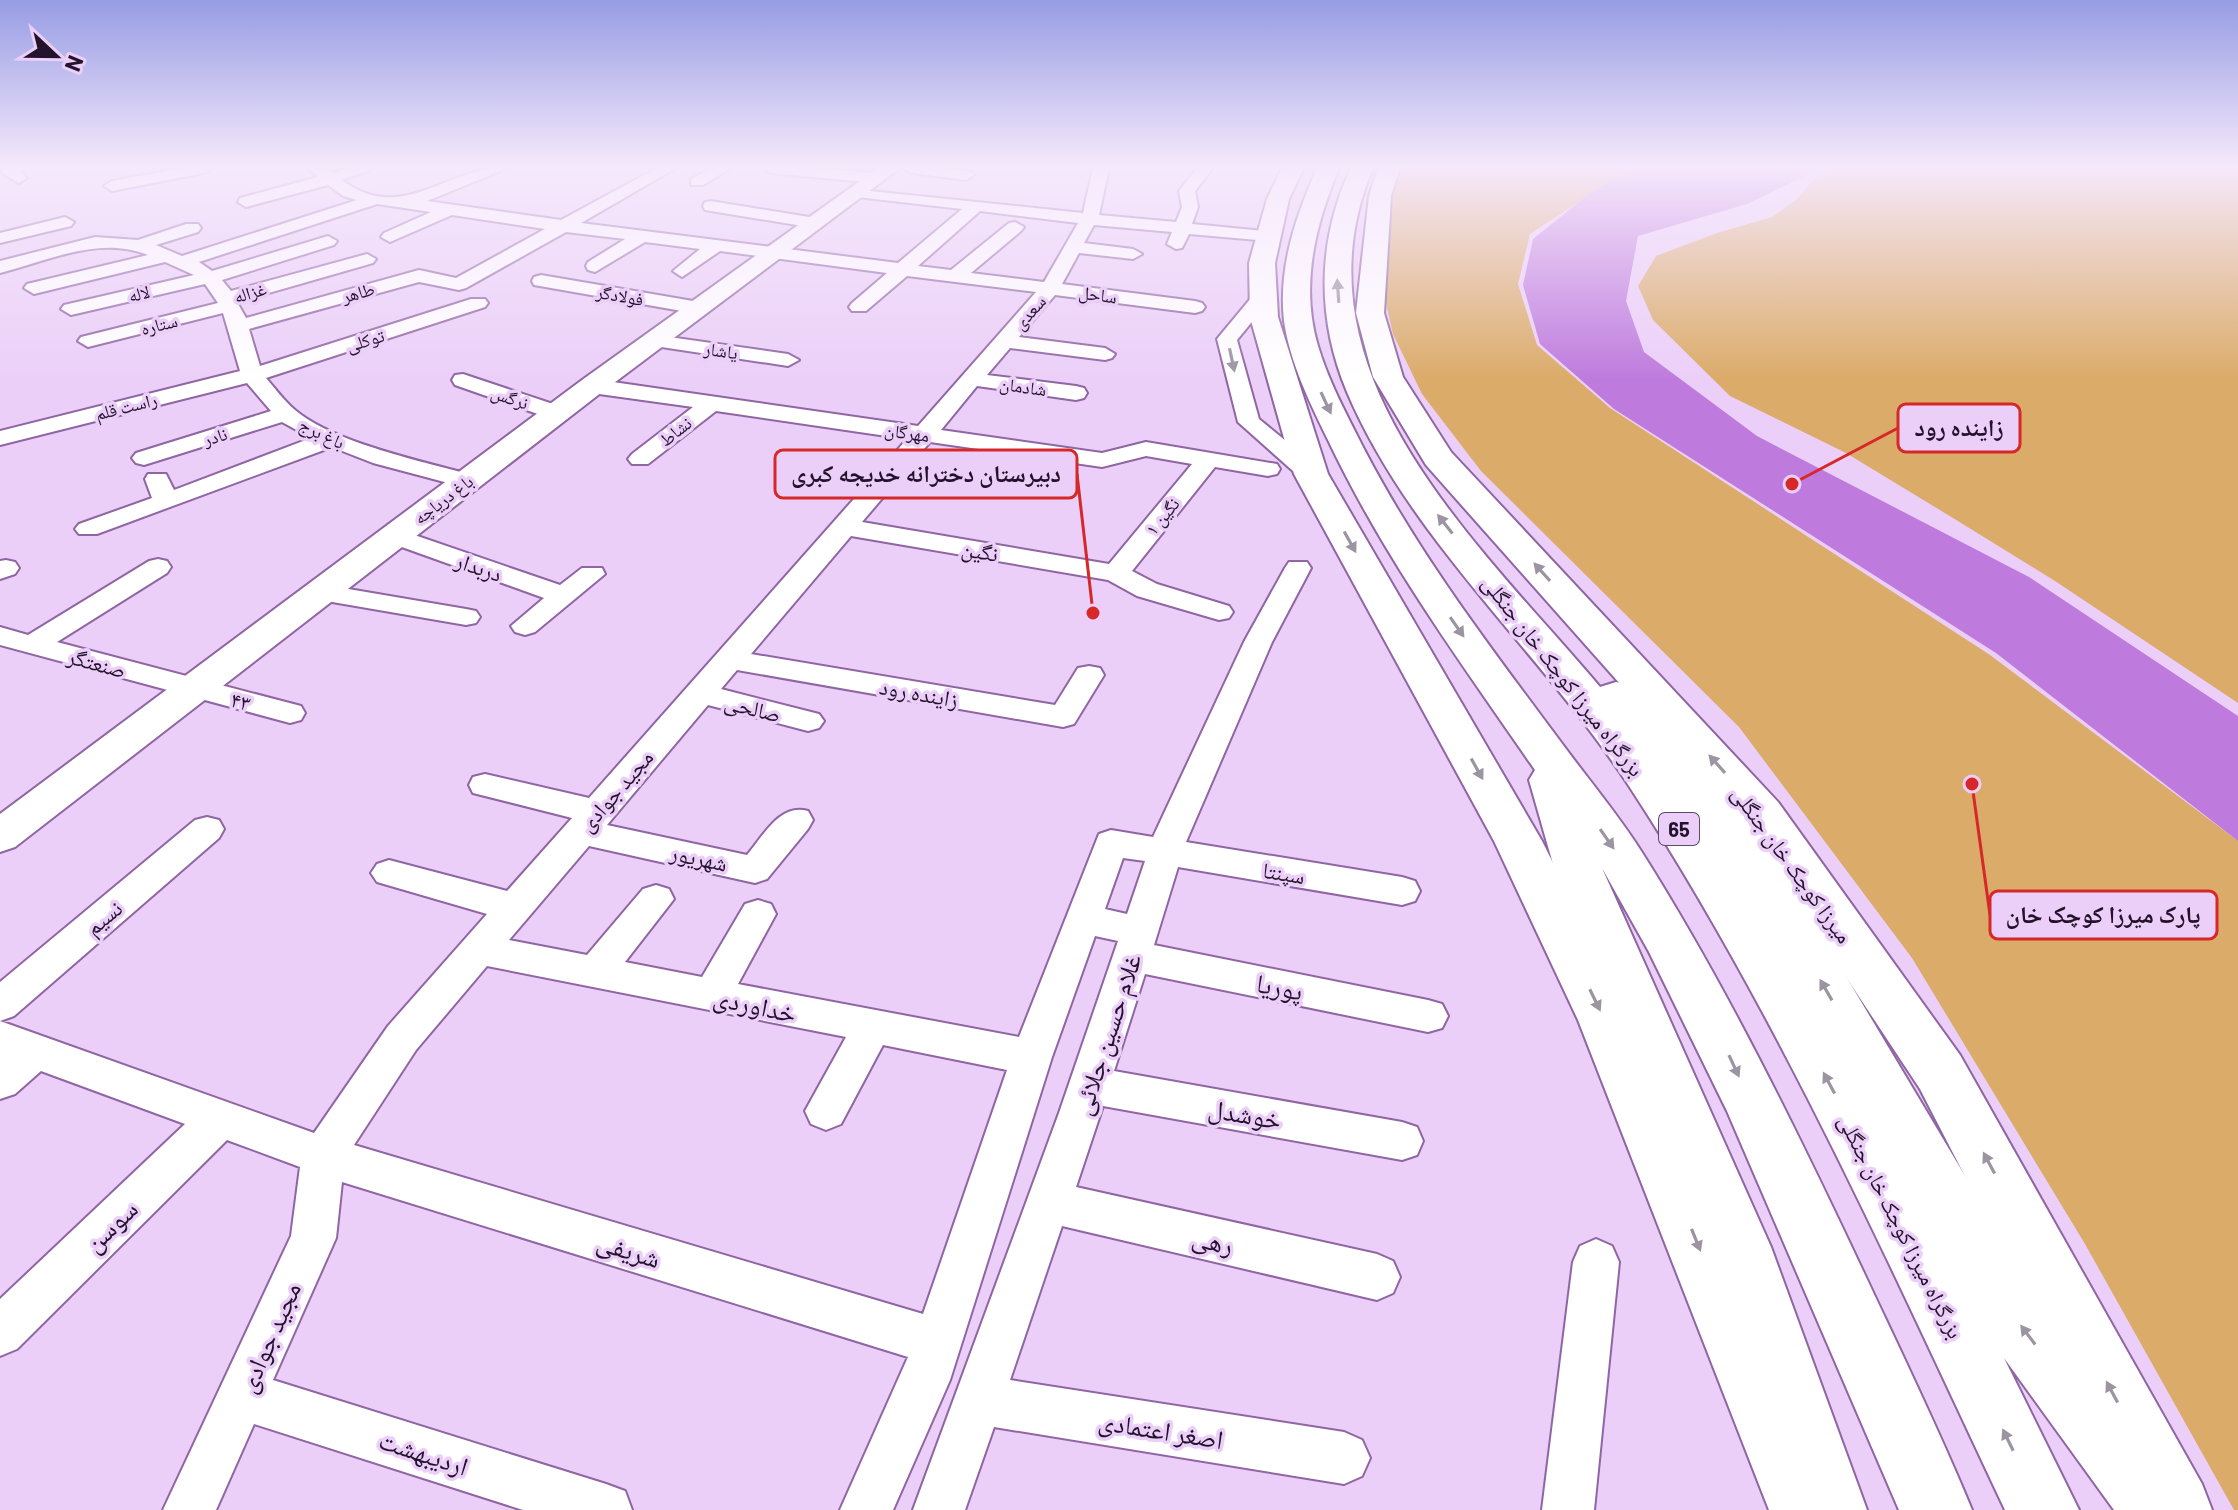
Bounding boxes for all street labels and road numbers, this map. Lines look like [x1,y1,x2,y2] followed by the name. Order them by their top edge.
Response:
[231,277,269,307] street label: غزاله
[338,277,377,307] street label: طاهر
[126,280,152,306] street label: لاله
[594,280,645,310] street label: فولادگر
[1077,280,1119,309] street label: ساحل
[1008,290,1051,335] street label: سعدی
[138,309,180,339] street label: ستاره
[343,324,387,357] street label: توکلی
[702,337,739,364] street label: یاشار
[998,372,1048,401] street label: شادمان
[488,380,532,415] street label: نرگس
[93,388,160,426] street label: راست قلم
[654,411,696,451] street label: نشاط
[295,413,348,455] street label: باغ برج
[883,418,931,447] street label: مهرگان
[199,422,230,450] street label: نادر
[409,470,478,529] street label: باغ دریاچه
[1140,493,1185,540] street label: نگین ۱
[959,534,1000,568] street label: نگین
[451,546,506,587] street label: دربدار
[1476,569,1651,782] street label: بزرگراه میرزا کوچک خان جنگلی
[64,641,129,683] street label: صنعتگر
[877,672,960,713] street label: زاینده رود
[228,685,254,715] street label: ۴۳
[722,687,784,728] street label: صالحی
[572,744,659,837] street label: مجید جوادی
[1726,780,1859,949] street label: میرزا کوچک خان جنگلی
[1659,813,1699,845] road number: 65
[667,838,730,877] street label: شهریور
[1261,856,1307,890] street label: سپنتا
[79,894,129,942] street label: نسیم
[1065,949,1150,1120] street label: غلام حسین جلائی
[1254,966,1306,1008] street label: پوریا
[710,980,799,1030] street label: خداوردی
[1206,1091,1284,1137] street label: خوشدل
[1832,1110,1970,1343] street label: بزرگراه میرزا کوچک خان جنگلی
[77,1192,144,1259] street label: سوسن
[1189,1220,1237,1262] street label: رهی
[593,1225,664,1275] street label: شریفی
[230,1277,308,1398] street label: مجید جوادی
[1096,1404,1226,1456] street label: اصغر اعتمادی
[375,1423,472,1482] street label: اردیبهشت

